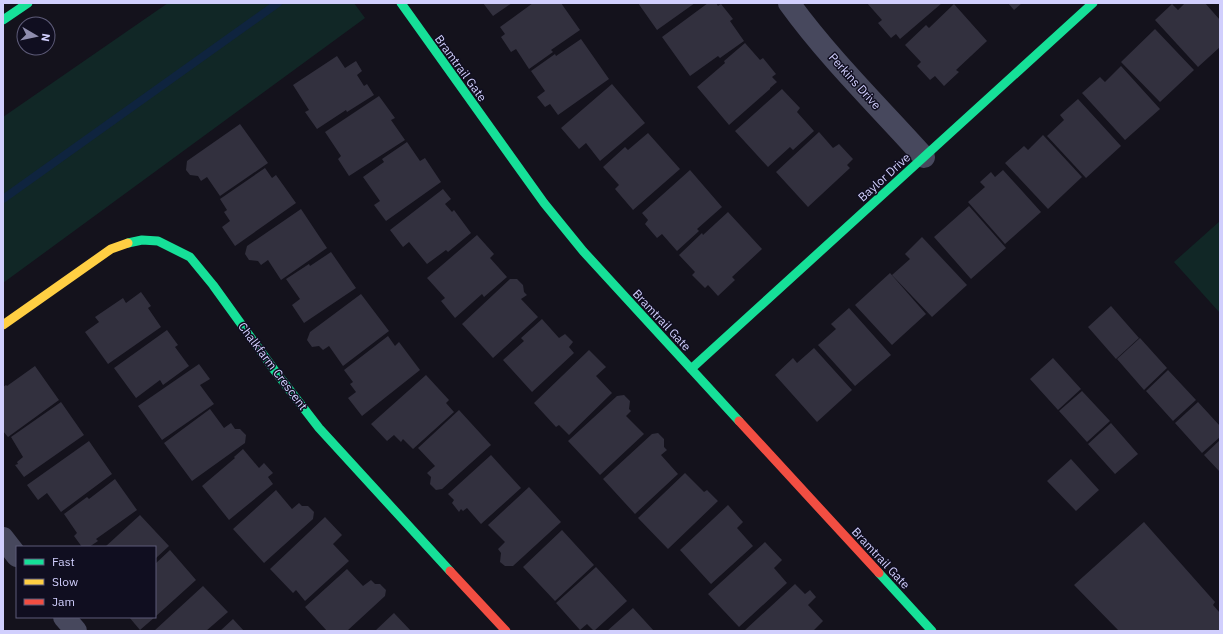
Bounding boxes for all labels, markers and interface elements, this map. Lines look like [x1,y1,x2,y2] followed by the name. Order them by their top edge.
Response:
[16,16,56,56] north arrow
[432,32,490,105] street label: Bramtrail Gate
[38,33,53,43] text: N
[826,50,884,113] street label: Perkins Drive
[855,149,914,204] street label: Baylor Drive
[630,286,695,354] street label: Bramtrail Gate
[235,319,311,413] street label: Chalkfarm Crescent
[849,524,914,592] street label: Bramtrail Gate
[16,546,156,618] legend
[52,554,75,569] text: Fast
[52,574,78,589] text: Slow
[52,594,75,609] text: Jam

